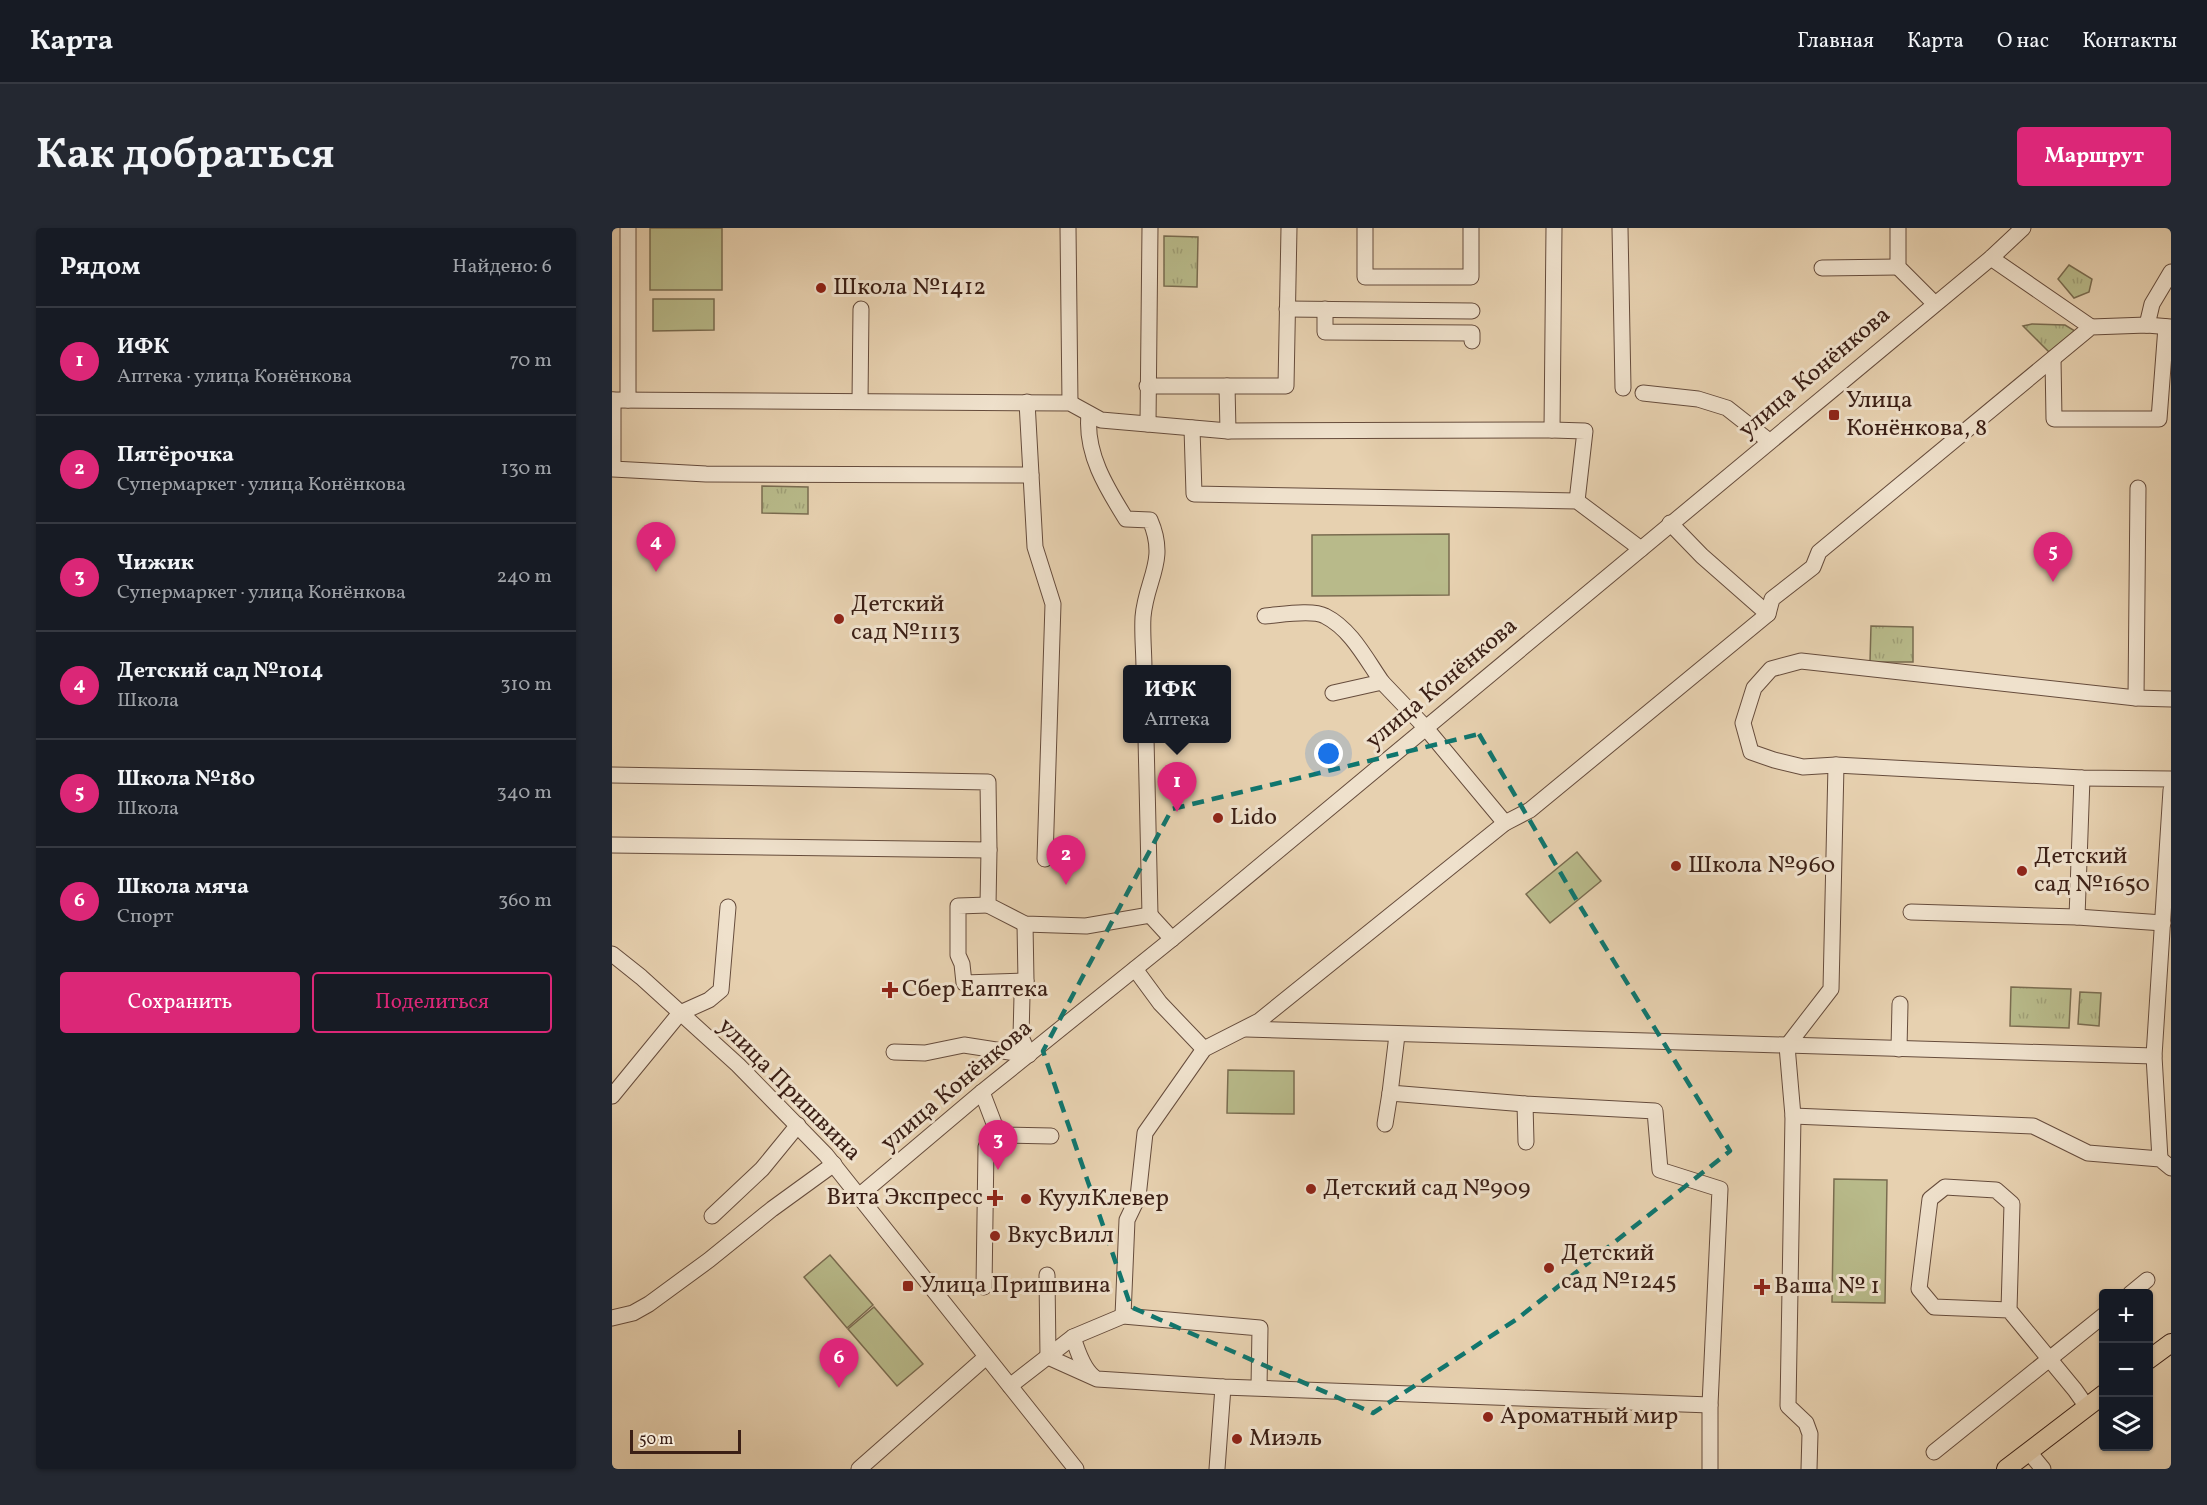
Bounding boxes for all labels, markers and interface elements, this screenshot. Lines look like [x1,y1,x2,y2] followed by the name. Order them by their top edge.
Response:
[30,22,113,61] text: Карта
[1797,27,1874,56] text: Главная
[1907,27,1964,56] text: Карта
[1997,27,2049,56] text: О нас
[2082,27,2177,56] text: Контакты
[36,127,335,186] text: Как добраться
[2017,127,2171,186] button: Маршрут
[60,249,140,285] text: Рядом
[452,253,552,281] text: Найдено: 6
[833,271,986,305] place label: Школа №1412
[814,281,828,295] marker: Школа №1412
[1731,299,1899,447] street label: улица Конёнкова
[117,332,169,363] text: ИФК
[75,347,84,375] text: 1
[509,347,552,375] text: 70 m
[117,363,352,391] text: Аптека · улица Конёнкова
[1846,384,1987,446] place label: Улица Конёнкова, 8
[1827,408,1841,422] marker: Улица Конёнкова, 8
[117,440,234,471] text: Пятёрочка
[74,455,85,483] text: 2
[501,455,552,483] text: 130 m
[117,471,406,499] text: Супермаркет · улица Конёнкова
[636,522,675,572] pin: 4
[2034,532,2072,582] pin: 5
[117,548,194,579] text: Чижик
[74,563,85,591] text: 3
[497,563,552,591] text: 240 m
[117,579,406,607] text: Супермаркет · улица Конёнкова
[851,588,960,650] place label: Детский сад №1113
[1358,610,1526,758] street label: улица Конёнкова
[832,612,846,626] marker: Детский сад №1113
[117,656,323,687] text: Детский сад №1014
[1123,665,1231,743] popup
[73,671,86,699] text: 4
[500,671,552,699] text: 310 m
[1144,675,1196,706] text: ИФК
[117,687,179,715] text: Школа
[1144,706,1210,734] text: Аптека
[1314,739,1343,768] your location
[1158,762,1196,812] pin: 1
[117,764,255,795] text: Школа №180
[75,779,84,807] text: 5
[496,779,552,807] text: 340 m
[117,795,179,823] text: Школа
[1230,801,1277,835] place label: Lido
[1211,811,1225,825] marker: Lido
[1046,836,1086,885] pin: 2
[2034,840,2150,902] place label: Детский сад №1650
[1688,849,1835,883] place label: Школа №960
[1669,859,1683,873] marker: Школа №960
[2015,864,2029,878] marker: Детский сад №1650
[117,872,249,903] text: Школа мяча
[74,887,85,915] text: 6
[498,887,552,915] text: 360 m
[117,903,174,931] text: Спорт
[60,972,300,1033] button: Сохранить
[312,972,552,1033] button: Поделиться
[902,973,1049,1007] place label: Сбер Еаптека
[883,983,897,997] marker: Сбер Еаптека
[709,1010,869,1170] street label: улица Пришвина
[873,1012,1041,1160] street label: улица Конёнкова
[978,1120,1018,1170] pin: 3
[1323,1172,1530,1206] place label: Детский сад №909
[826,1181,983,1215] place label: Вита Экспресс
[1038,1182,1169,1216] place label: КуулКлевер
[1304,1182,1318,1196] marker: Детский сад №909
[988,1191,1002,1205] marker: Вита Экспресс
[1019,1192,1033,1206] marker: КуулКлевер
[1007,1219,1114,1253] place label: ВкусВилл
[988,1229,1002,1243] marker: ВкусВилл
[1561,1237,1677,1299] place label: Детский сад №1245
[1542,1261,1556,1275] marker: Детский сад №1245
[920,1269,1111,1303] place label: Улица Пришвина
[1774,1270,1880,1304] place label: Ваша № 1
[901,1279,915,1293] marker: Улица Пришвина
[1755,1280,1769,1294] marker: Ваша № 1
[2099,1289,2153,1451] map controls
[2099,1289,2153,1343] button: +
[820,1338,858,1388] pin: 6
[2099,1343,2153,1397] button: −
[2099,1397,2153,1451] button: layers
[1500,1400,1678,1434] place label: Ароматный мир
[1481,1410,1495,1424] marker: Ароматный мир
[1249,1422,1322,1456] place label: Миэль
[630,1427,741,1454] scale bar
[639,1429,673,1451] text: 50 m
[1230,1432,1244,1446] marker: Миэль

